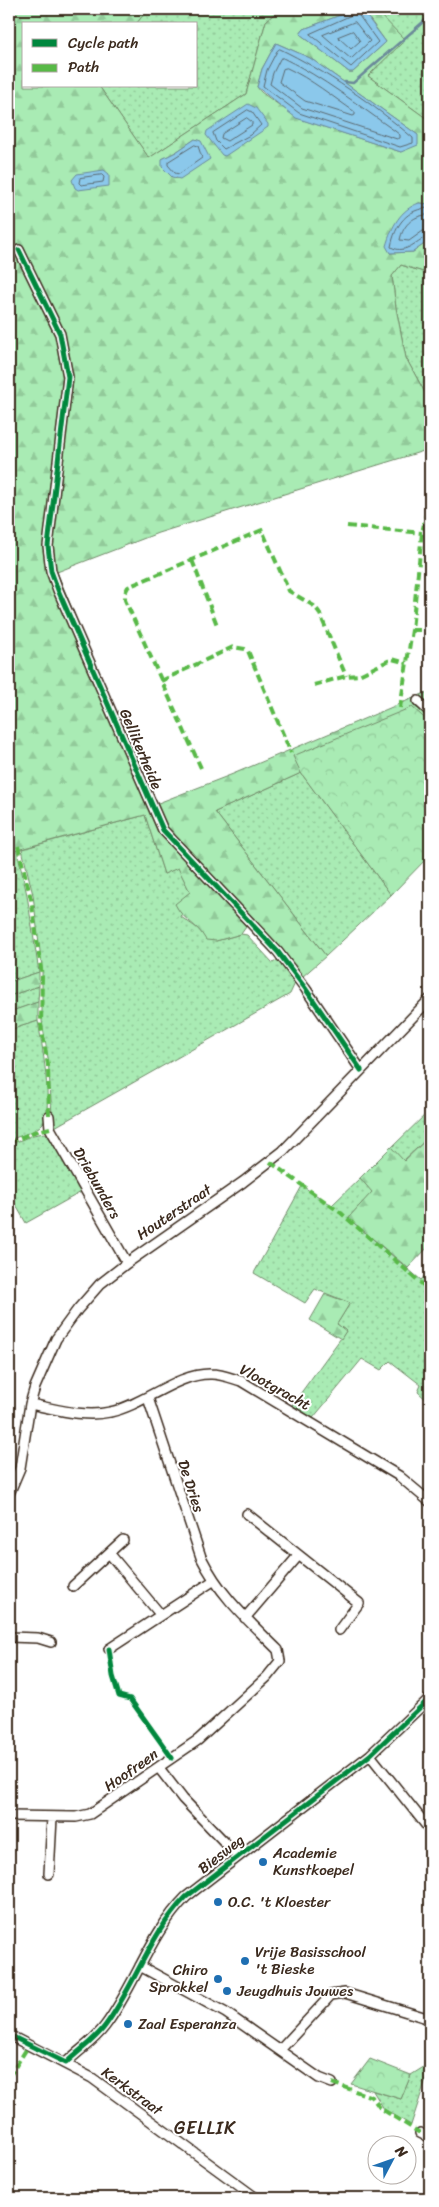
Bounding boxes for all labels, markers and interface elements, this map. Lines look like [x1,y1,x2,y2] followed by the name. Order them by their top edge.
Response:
[22,22,198,88] legend
[68,30,139,56] text: Cycle path
[68,54,99,80] text: Path
[112,704,170,794] street label: Gellikerheide
[66,1142,128,1224] street label: Driebunders
[131,1177,218,1247] street label: Houterstraat
[235,1357,316,1418] street label: Vlootgracht
[170,1456,212,1516] street label: De Dries
[98,1742,164,1798] street label: Hoofreen
[192,1827,250,1881] street label: Biesweg
[272,1840,355,1883] place label: Academie Kunstkoepel
[257,1856,269,1868] marker: Academie Kunstkoepel
[228,1889,331,1915] place label: O.C. 't Kloester
[212,1896,224,1908] marker: O.C. 't Kloester
[255,1939,366,1982] place label: Vrije Basisschool 't Bieske
[239,1955,251,1967] marker: Vrije Basisschool 't Bieske
[149,1957,209,2000] place label: Chiro Sprokkel
[212,1973,224,1985] marker: Chiro Sprokkel
[236,1978,354,2004] place label: Jeugdhuis Jouwes
[221,1985,233,1997] marker: Jeugdhuis Jouwes
[138,2011,237,2037] place label: Zaal Esperanza
[122,2018,134,2030] marker: Zaal Esperanza
[96,2060,169,2123] street label: Kerkstraat
[174,2112,236,2144] district label: GELLIK
[366,2134,416,2184] north arrow
[388,2139,414,2164] text: N

